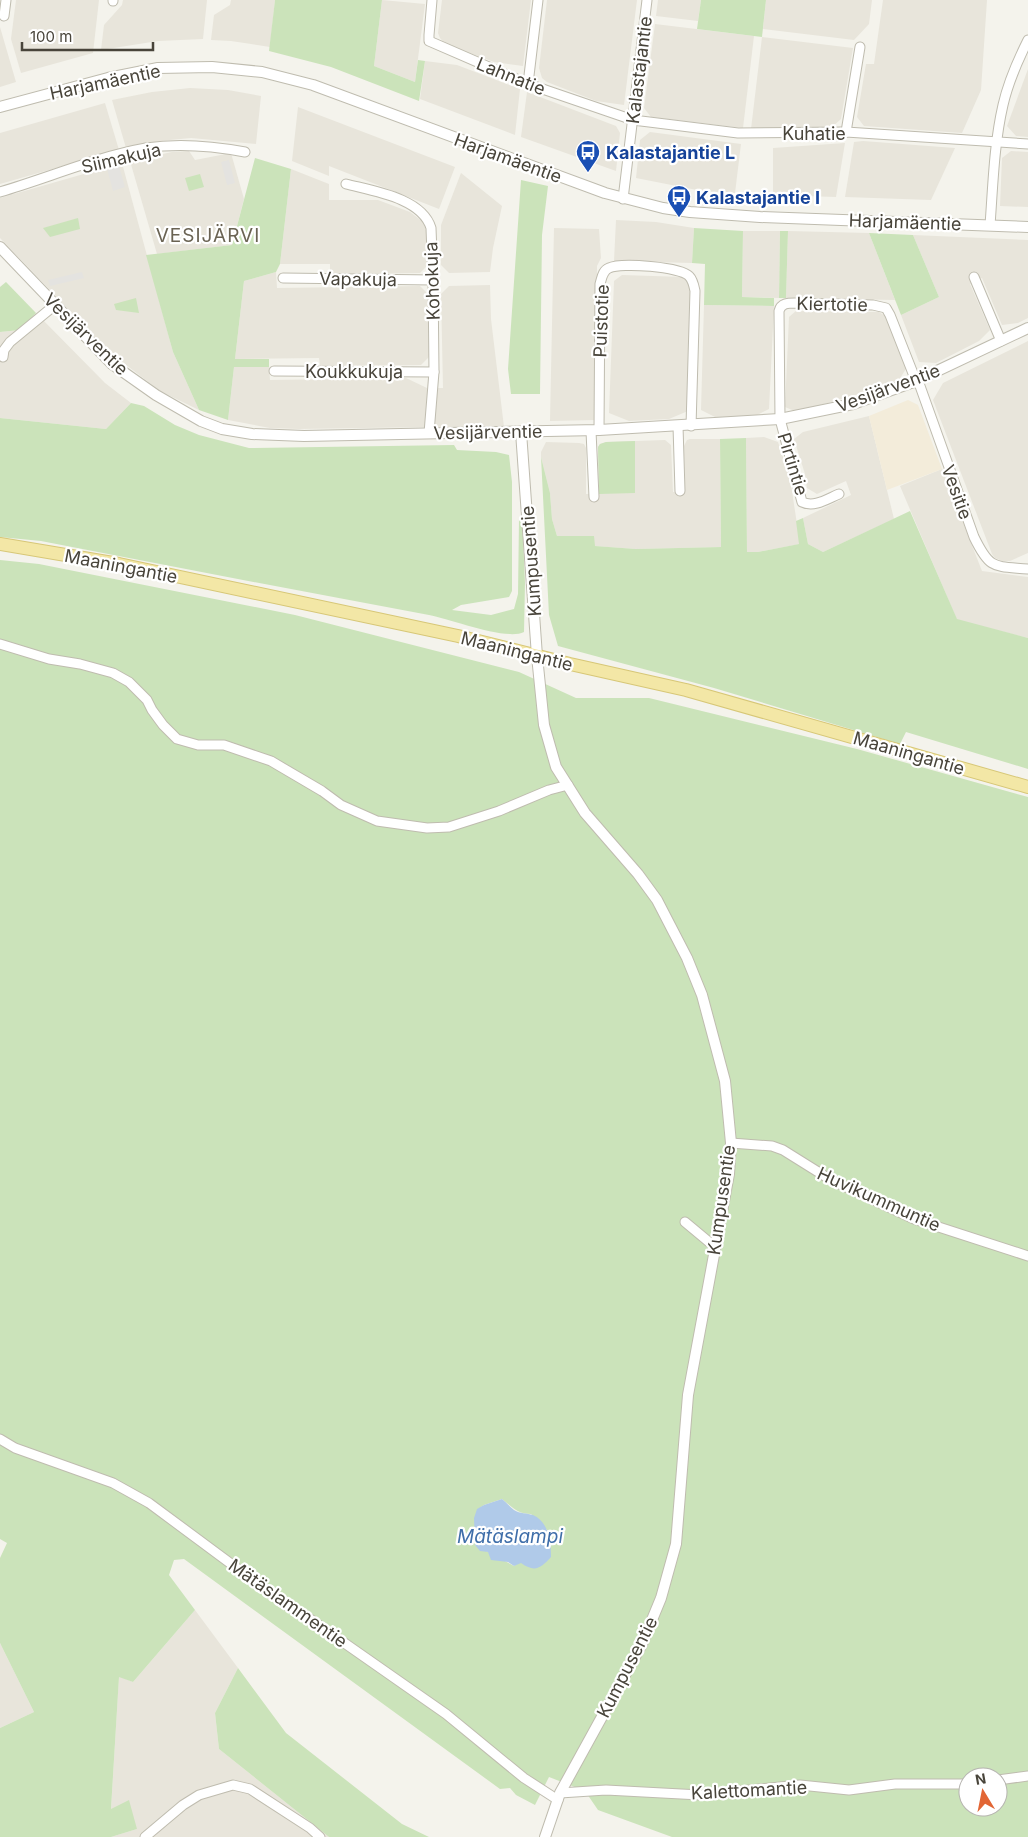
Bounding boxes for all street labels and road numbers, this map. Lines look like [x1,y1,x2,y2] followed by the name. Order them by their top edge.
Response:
[622,15,656,125] street label: Kalastajantie
[473,53,549,99] street label: Lahnatie
[48,60,162,104] street label: Harjamäentie
[782,123,846,144] street label: Kuhatie
[451,129,565,187] street label: Harjamäentie
[79,139,163,177] street label: Siimakuja
[848,210,962,234] street label: Harjamäentie
[420,241,444,321] street label: Kohokuja
[319,268,397,290] street label: Vapakuja
[589,284,613,358] street label: Puistotie
[39,289,133,379] street label: Vesijärventie
[796,293,868,315] street label: Kiertotie
[833,359,943,417] street label: Vesijärventie
[305,361,403,382] street label: Koukkukuja
[433,421,543,443] street label: Vesijärventie
[774,430,812,498] street label: Pirtintie
[937,462,977,522] street label: Vesitie
[517,505,545,617] street label: Kumpusentie
[63,545,179,587] street label: Maaningantie
[459,627,575,675] street label: Maaningantie
[851,727,967,779] street label: Maaningantie
[703,1144,739,1256] street label: Kumpusentie
[814,1162,944,1236] street label: Huvikummuntie
[225,1554,351,1652] street label: Mätäslammentie
[592,1613,662,1721] street label: Kumpusentie
[690,1776,808,1804] street label: Kalettomantie

